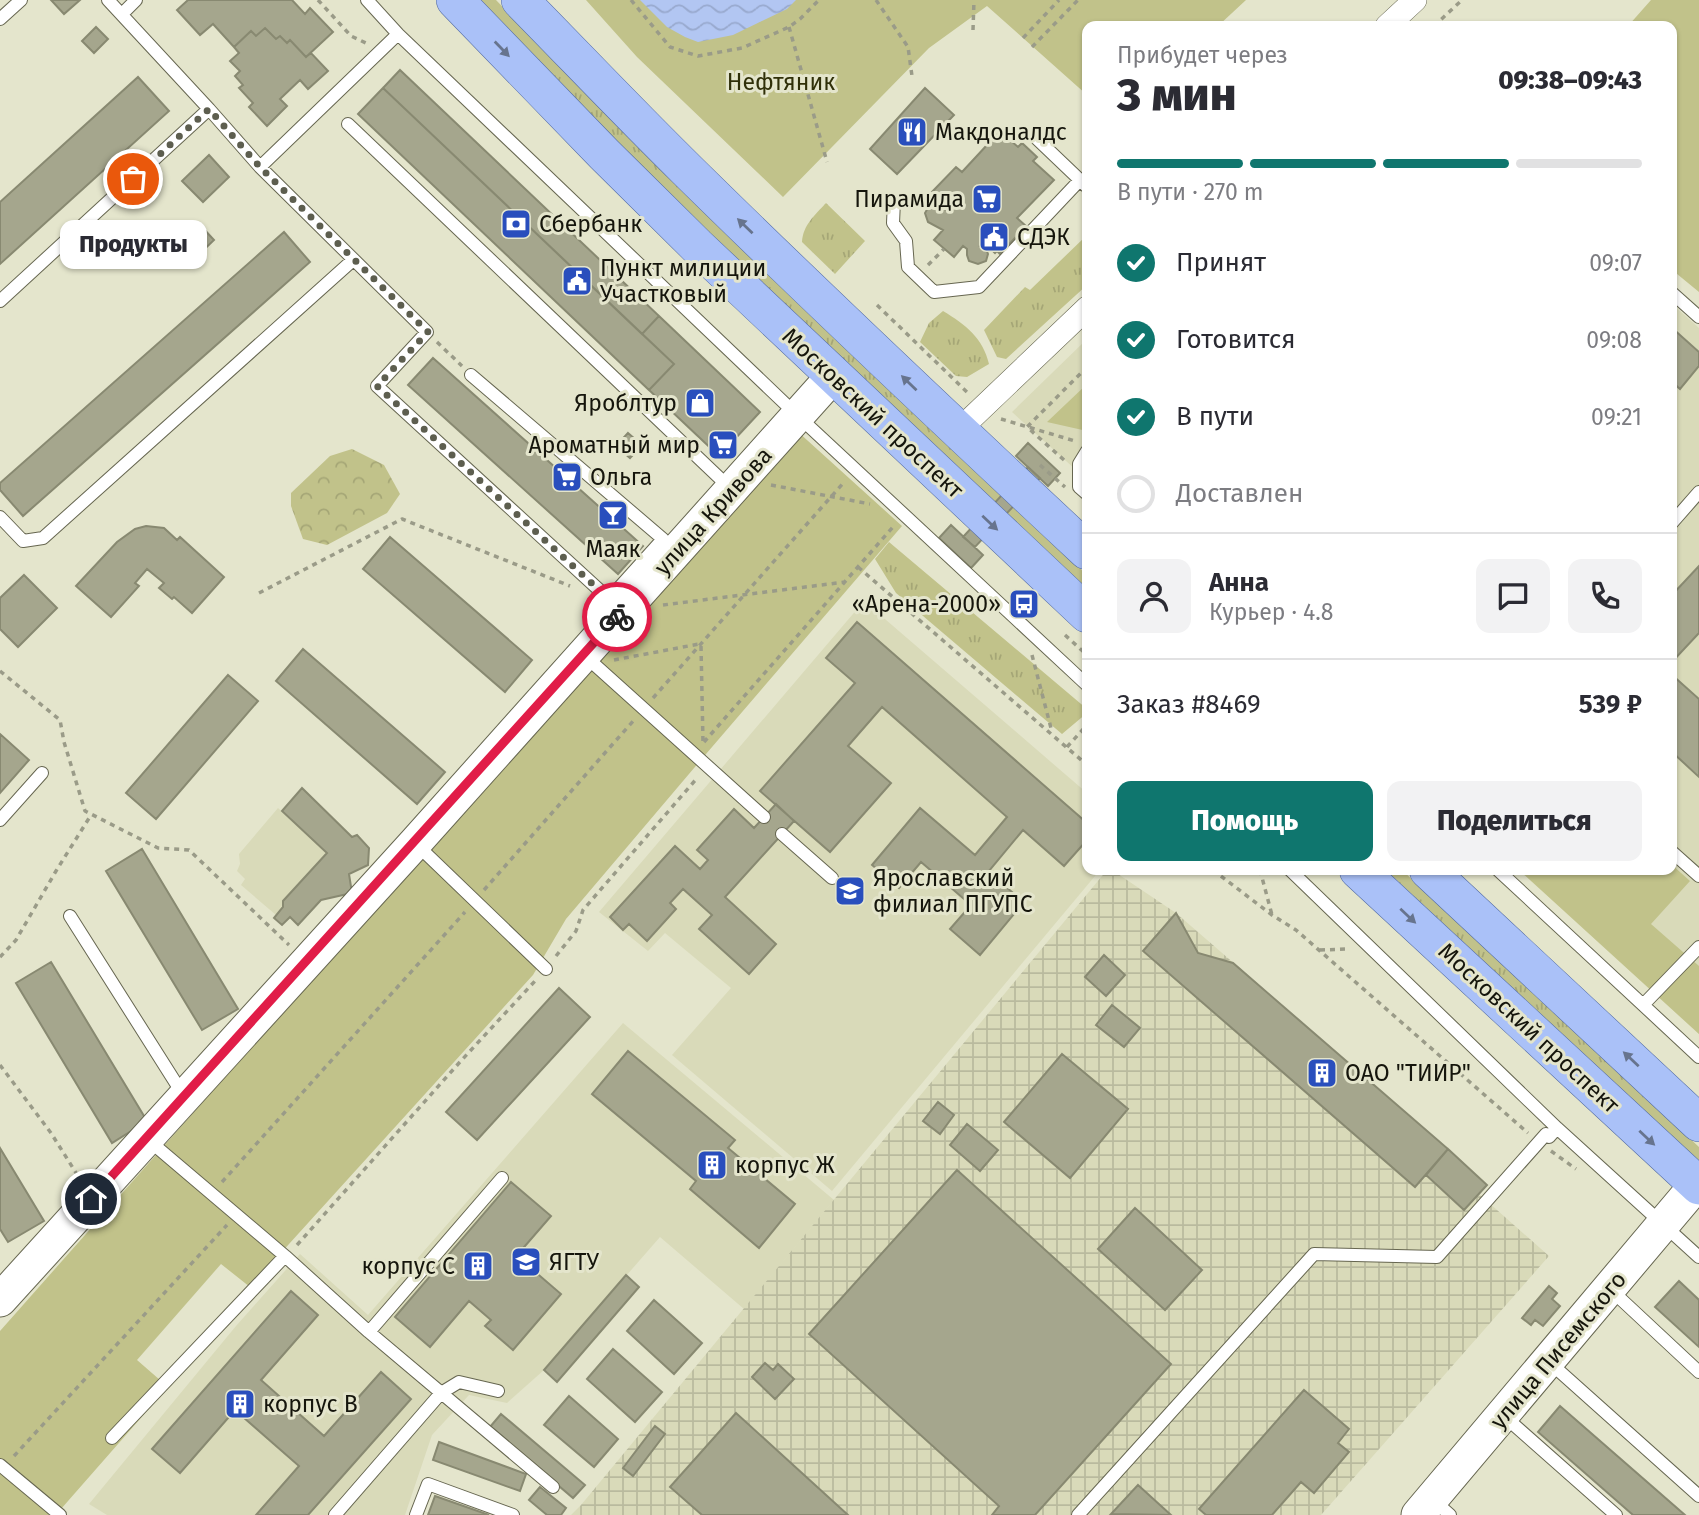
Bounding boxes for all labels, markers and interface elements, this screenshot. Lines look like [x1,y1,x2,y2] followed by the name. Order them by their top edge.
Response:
[494,40,510,57] one-way arrow
[1117,41,1288,69] text: Прибудет через
[1498,65,1642,96] text: 09:38–09:43
[1117,67,1237,122] text: 3 мин
[727,68,835,96] park label: Нефтяник
[895,115,929,149] restaurant icon: Макдоналдс
[935,118,1067,146] place label: Макдоналдс
[103,149,163,209] pin
[114,160,152,198] icon: bag
[1117,178,1264,206] text: В пути · 270 m
[970,182,1004,216] supermarket icon: Пирамида
[854,185,964,213] place label: Пирамида
[499,207,533,241] bank icon: Сбербанк
[539,210,642,238] place label: Сбербанк
[736,218,753,235] one-way arrow
[977,220,1011,254] public building icon: СДЭК
[60,221,206,270] callout: Продукты
[1017,223,1070,251] place label: СДЭК
[79,230,188,258] text: Продукты
[1117,244,1155,282] icon: check
[1176,247,1266,278] text: Принят
[1589,249,1642,277] text: 09:07
[600,254,766,308] place label: Пункт милиции Участковый
[560,264,594,298] public building icon: Пункт милиции Участковый
[1117,321,1155,359] icon: check
[777,322,970,505] street label: Московский проспект
[1176,324,1296,355] text: Готовится
[1586,326,1642,354] text: 09:08
[901,376,918,392] one-way arrow
[683,386,717,420] shop icon: Яроблтур
[574,389,677,417] place label: Яроблтур
[1117,398,1155,436] icon: check
[1176,401,1254,432] text: В пути
[1591,403,1642,431] text: 09:21
[706,428,740,462] supermarket icon: Ароматный мир
[529,431,700,459] place label: Ароматный мир
[648,441,778,581] street label: улица Кривова
[550,460,584,494] supermarket icon: Ольга
[590,463,652,491] place label: Ольга
[1176,478,1303,509] text: Доставлен
[596,498,630,532] bar icon: Маяк
[981,515,998,531] one-way arrow
[585,535,641,563] place label: Маяк
[1117,559,1191,633] button: person
[1476,559,1550,633] button: chat
[1568,559,1642,633] button: phone
[1209,567,1269,598] text: Анна
[582,582,652,652] courier
[1007,587,1041,621] bus stop icon: «Арена-2000»
[852,590,1001,618] place label: «Арена-2000»
[598,598,636,636] icon: bike
[1209,598,1334,626] text: Курьер · 4.8
[1117,689,1261,720] text: Заказ #8469
[1579,689,1642,720] text: 539 ₽
[1117,781,1373,861] button: Помощь
[1387,781,1642,861] button: Поделиться
[873,864,1033,918] place label: Ярославский филиал ПГУПС
[833,874,867,908] school or university icon: Ярославский филиал ПГУПС
[1399,908,1416,924] one-way arrow
[1433,937,1626,1120] street label: Московский проспект
[1623,1052,1640,1068] one-way arrow
[1305,1056,1339,1090] building icon: ОАО "ТИИР"
[1345,1059,1471,1087] place label: ОАО "ТИИР"
[1638,1129,1655,1145] one-way arrow
[695,1148,729,1182] building icon: корпус Ж
[735,1151,835,1179] place label: корпус Ж
[61,1169,121,1229] pin
[72,1180,110,1218] icon: home
[509,1245,543,1279] school or university icon: ЯГТУ
[549,1248,600,1276] place label: ЯГТУ
[461,1249,495,1283] building icon: корпус С
[361,1252,455,1280] place label: корпус С
[1484,1266,1632,1434] street label: улица Писемского
[223,1387,257,1421] building icon: корпус В
[263,1390,358,1418] place label: корпус В

